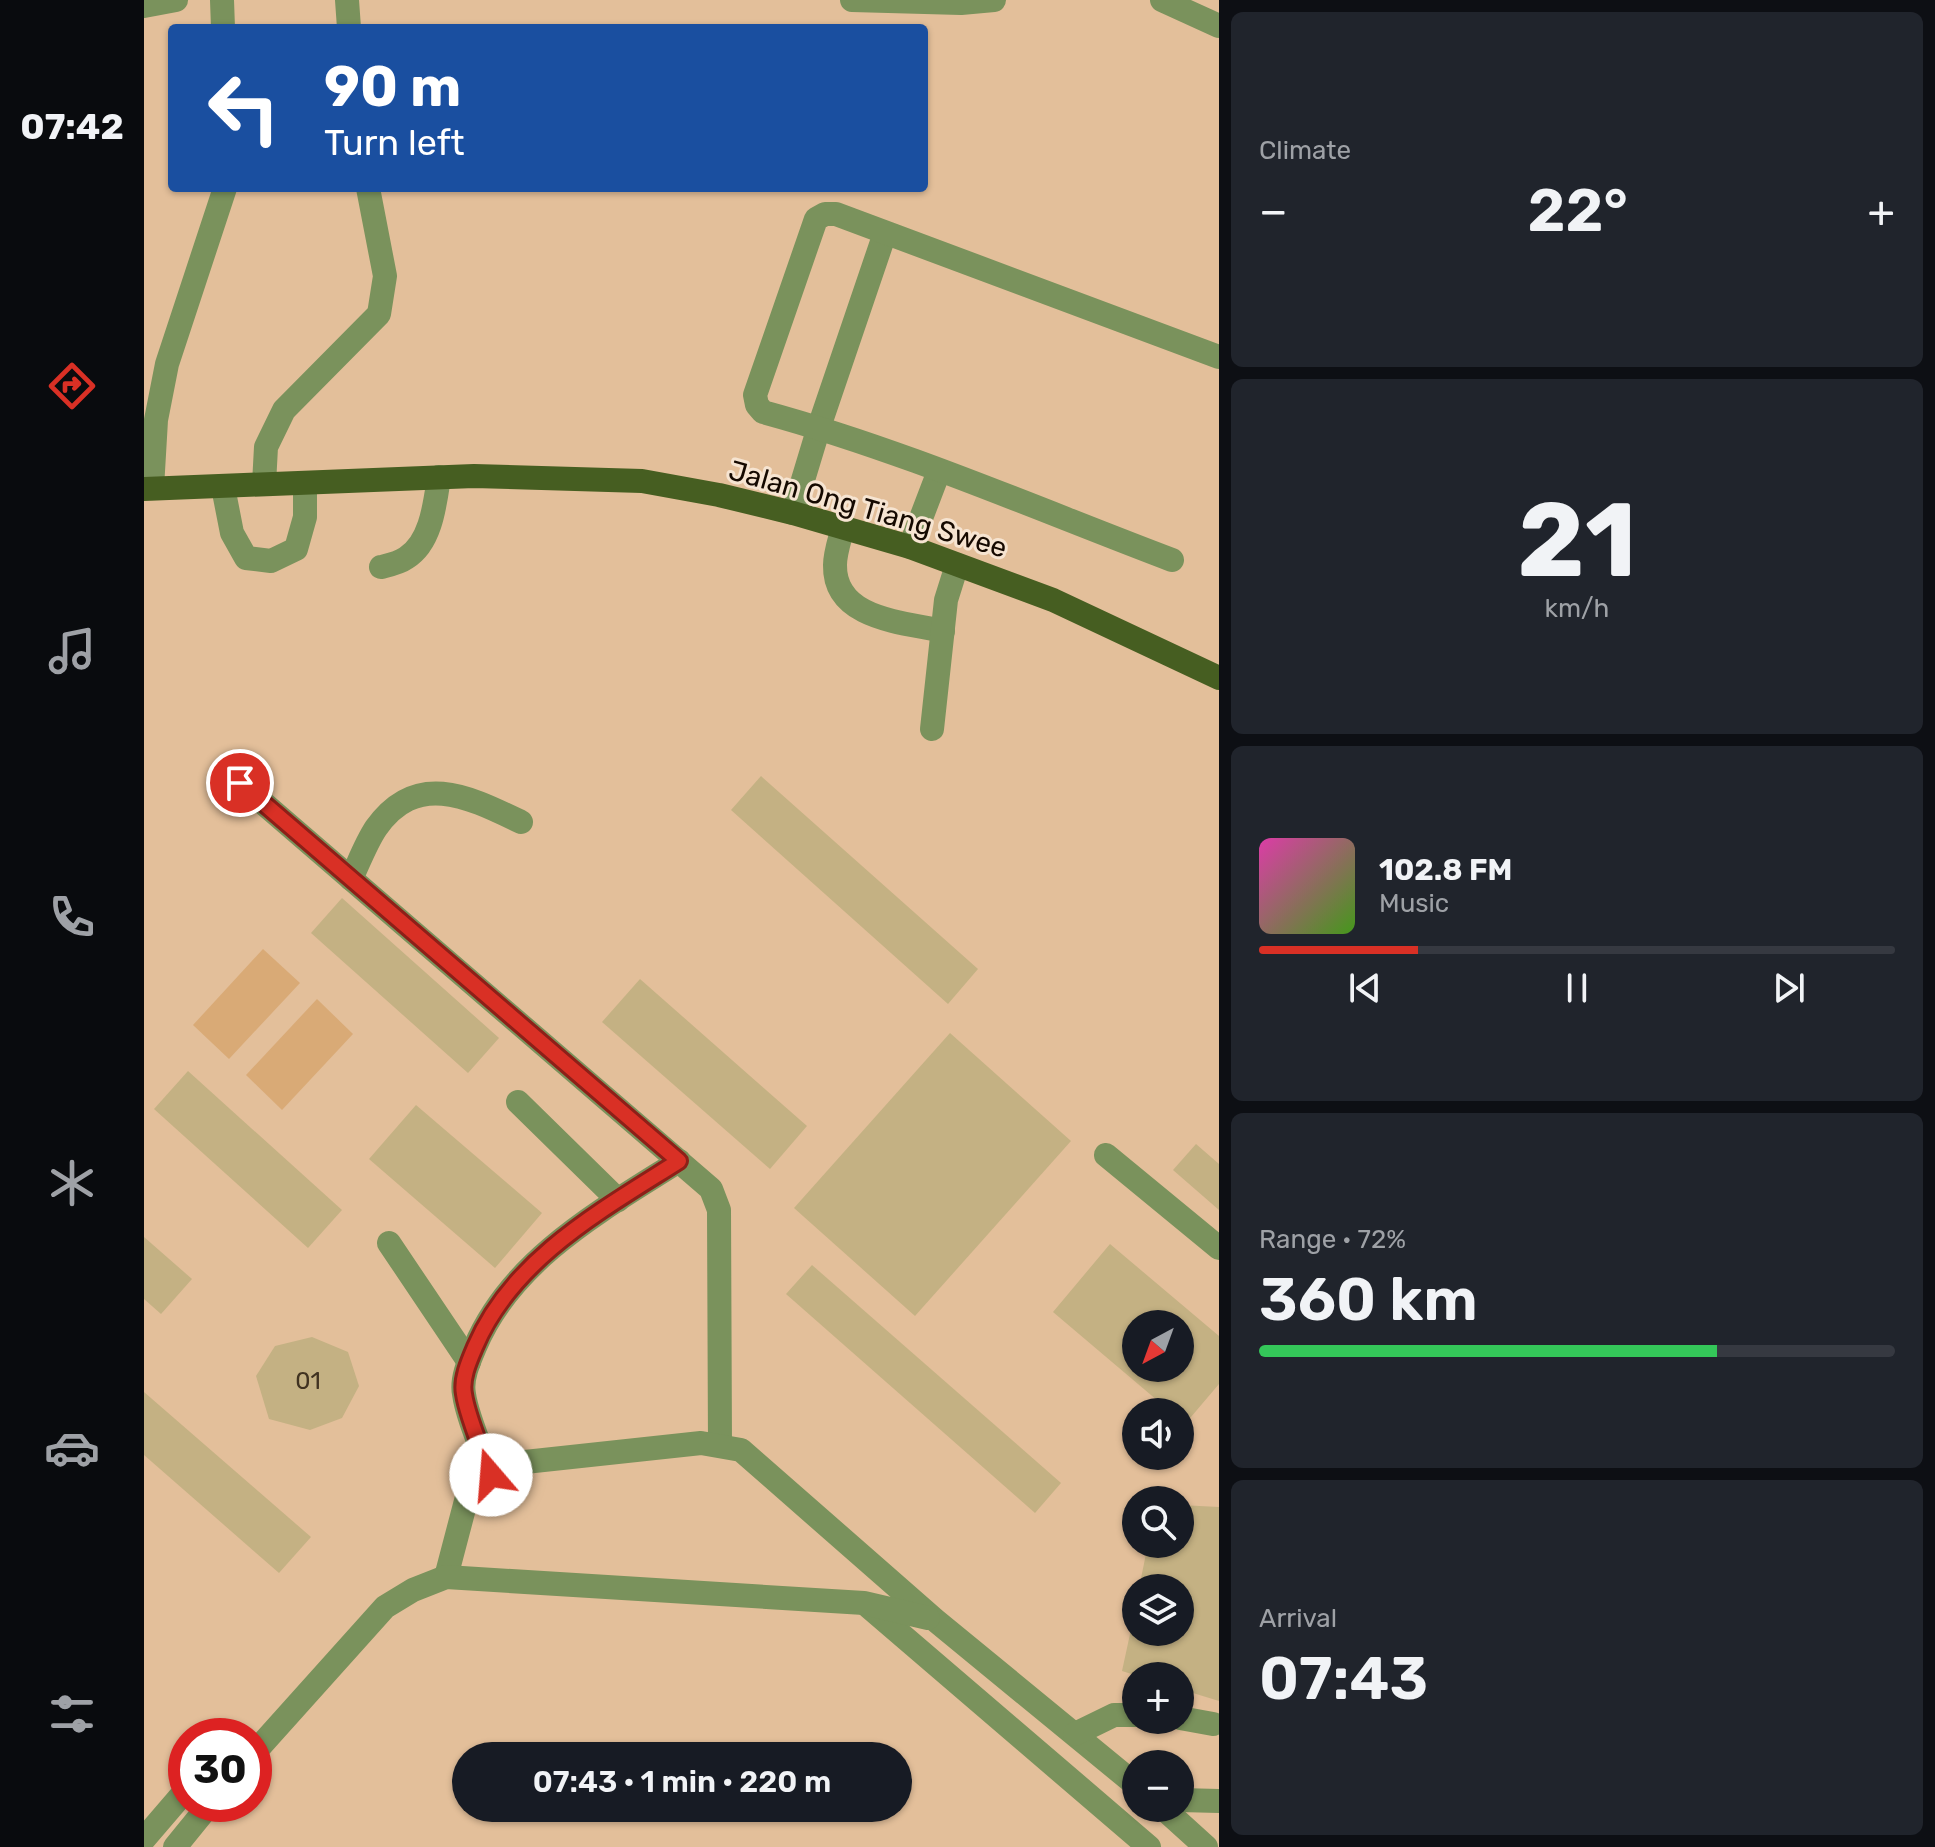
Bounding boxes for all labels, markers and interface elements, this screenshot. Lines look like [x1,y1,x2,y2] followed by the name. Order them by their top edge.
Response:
[324,54,461,120] text: 90 m
[192,56,296,160] icon: left
[20,105,124,148] text: 07:42
[324,121,465,164] text: Turn left
[1259,135,1351,166] text: Climate
[1527,175,1628,246] text: 22°
[1259,185,1288,237] text: −
[1868,185,1895,237] text: +
[44,358,100,414] icon: directions
[725,453,1011,565] street label: Jalan Ong Tiang Swee
[1517,479,1637,602] text: 21
[1545,593,1609,624] text: km/h
[44,623,100,679] icon: music
[206,749,274,817] pin
[218,761,262,805] icon: arrive
[1379,852,1512,888] text: 102.8 FM
[1379,888,1449,919] text: Music
[44,889,100,945] icon: phone
[1343,966,1387,1010] icon: previous
[1555,966,1599,1010] icon: pause
[1767,966,1811,1010] icon: next
[44,1155,100,1211] icon: climate
[1259,1224,1406,1255] text: Range · 72%
[1259,1264,1478,1335] text: 360 km
[1122,1310,1194,1382] north arrow
[1122,1310,1194,1822] map controls
[295,1367,321,1395] house number: 01
[1122,1398,1194,1470] button: sound
[44,1420,100,1476] icon: car
[449,1433,533,1517] position arrow
[1122,1486,1194,1558] button: search
[1122,1574,1194,1646] button: layers
[1259,1603,1337,1634] text: Arrival
[1259,1643,1428,1714] text: 07:43
[1122,1662,1194,1734] button: +
[44,1686,100,1742] icon: filters
[168,1718,272,1822] speed limit sign: 30
[1122,1750,1194,1822] button: −
[533,1764,831,1800] text: 07:43 · 1 min · 220 m

